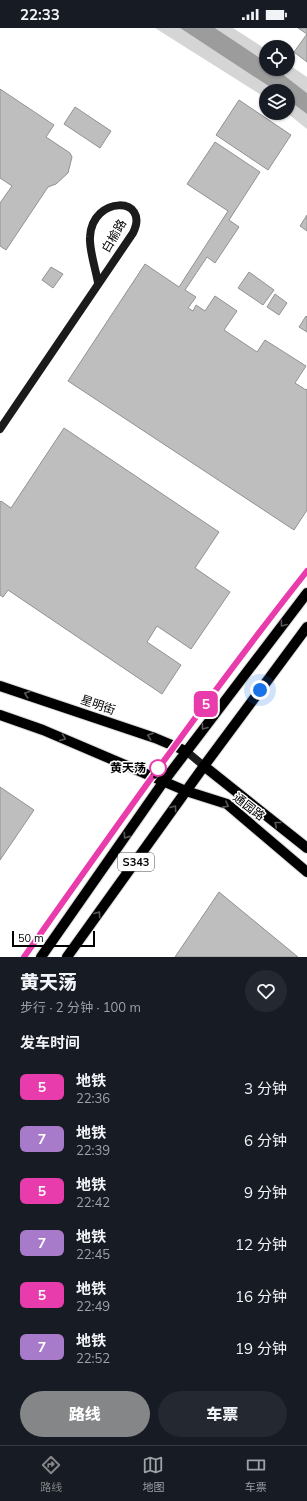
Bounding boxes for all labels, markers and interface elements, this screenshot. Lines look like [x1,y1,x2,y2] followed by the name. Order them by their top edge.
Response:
[20,5,60,24] text: 22:33
[259,40,295,120] map controls
[259,40,295,76] button: locate
[259,84,295,120] button: layers
[98,216,129,255] street label: 白榆路
[281,619,288,626] one-way arrow
[250,680,270,700] your location
[24,691,31,699] one-way arrow
[193,691,219,717] line badge: 5
[79,692,118,717] street label: 星明街
[202,695,210,713] text: 5
[202,723,209,730] one-way arrow
[58,733,66,741] one-way arrow
[147,733,154,741] one-way arrow
[149,759,167,777] marker: 黄天荡
[110,760,146,775] place label: 黄天荡
[231,790,268,824] street label: 通园路
[222,800,229,808] one-way arrow
[169,805,177,812] one-way arrow
[274,822,281,829] one-way arrow
[124,831,131,838] one-way arrow
[118,853,154,871] road number: S343
[93,911,101,918] one-way arrow
[12,929,95,948] scale bar
[18,931,44,945] text: 50 m
[20,970,77,994] text: 黄天荡
[245,970,287,1012] button: heart
[20,999,141,1015] text: 步行 · 2 分钟 · 100 m
[20,1033,80,1052] text: 发车时间
[76,1071,106,1090] text: 地铁
[38,1078,46,1096] text: 5
[244,1079,287,1098] text: 3 分钟
[76,1090,110,1106] text: 22:36
[76,1123,106,1142] text: 地铁
[38,1130,46,1148] text: 7
[244,1131,287,1150] text: 6 分钟
[76,1142,110,1158] text: 22:39
[76,1175,106,1194] text: 地铁
[38,1182,46,1200] text: 5
[244,1183,287,1202] text: 9 分钟
[76,1194,110,1210] text: 22:42
[76,1227,106,1246] text: 地铁
[38,1234,46,1252] text: 7
[235,1235,287,1254] text: 12 分钟
[76,1246,110,1262] text: 22:45
[76,1279,106,1298] text: 地铁
[38,1286,46,1304] text: 5
[235,1287,287,1306] text: 16 分钟
[76,1298,110,1314] text: 22:49
[76,1331,106,1350] text: 地铁
[38,1338,46,1356] text: 7
[235,1339,287,1358] text: 19 分钟
[76,1350,110,1366] text: 22:52
[20,1391,150,1437] button: 路线
[158,1391,287,1437] button: 车票
[40,1454,62,1494] tab: 路线
[142,1454,164,1494] tab: 地图
[245,1454,267,1494] tab: 车票

